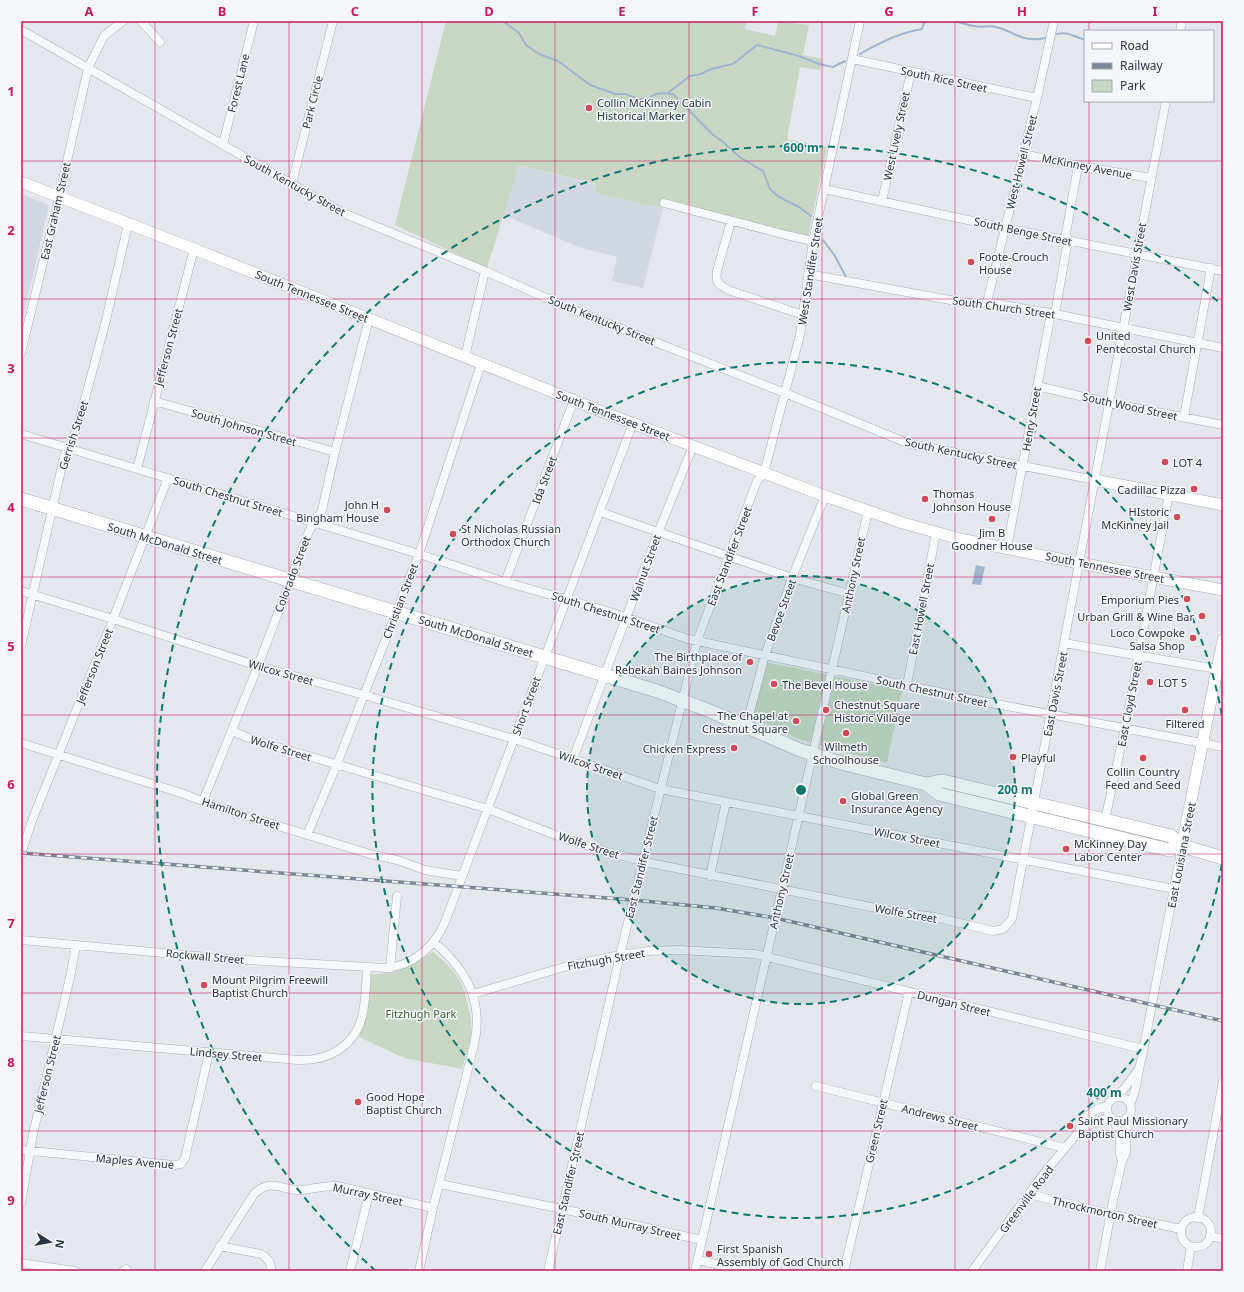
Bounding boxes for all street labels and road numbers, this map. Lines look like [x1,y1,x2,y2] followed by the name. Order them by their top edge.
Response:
[223,52,253,114] street label: Forest Lane
[899,63,989,95] street label: South Rice Street
[298,74,326,130] street label: Park Circle
[879,90,913,182] street label: West Lively Street
[1002,113,1040,211] street label: West Howell Street
[1041,150,1133,182] street label: McKinney Avenue
[241,151,349,219] street label: South Kentucky Street
[36,161,74,261] street label: East Graham Street
[973,213,1073,249] street label: South Benge Street
[794,216,826,326] street label: West Standifer Street
[1119,221,1149,313] street label: West Davis Street
[253,266,371,326] street label: South Tennessee Street
[546,292,658,348] street label: South Kentucky Street
[952,292,1056,322] street label: South Church Street
[150,306,186,388] street label: Jefferson Street
[554,386,672,444] street label: South Tennessee Street
[1018,386,1044,452] street label: Henry Street
[1081,389,1179,423] street label: South Wood Street
[55,399,91,471] street label: Gerrish Street
[190,405,298,449] street label: South Johnson Street
[904,434,1018,472] street label: South Kentucky Street
[528,454,560,506] street label: Ida Street
[172,472,284,520] street label: South Chestnut Street
[703,504,755,608] street label: East Standifer Street
[106,518,224,568] street label: South McDonald Street
[626,532,664,604] street label: Walnut Street
[271,534,313,614] street label: Colorado Street
[838,536,868,614] street label: Anthony Street
[1044,548,1166,586] street label: South Tennessee Street
[379,561,421,641] street label: Christian Street
[905,562,937,656] street label: East Howell Street
[763,577,799,643] street label: Bevoe Street
[550,587,662,637] street label: South Chestnut Street
[417,611,535,661] street label: South McDonald Street
[72,626,116,707] street label: Jefferson Street
[1039,650,1071,738] street label: East Davis Street
[247,656,315,688] street label: Wilcox Street
[1113,660,1145,748] street label: East Cloyd Street
[875,672,989,710] street label: South Chestnut Street
[508,674,544,737] street label: Short Street
[249,732,313,764] street label: Wolfe Street
[557,747,625,783] street label: Wilcox Street
[200,793,282,833] street label: Hamilton Street
[1163,801,1199,909] street label: East Louisiana Street
[621,814,661,920] street label: East Standifer Street
[873,823,941,851] street label: Wilcox Street
[557,828,621,862] street label: Wolfe Street
[765,852,797,930] street label: Anthony Street
[874,900,938,926] street label: Wolfe Street
[165,945,245,967] street label: Rockwall Street
[566,945,646,973] street label: Fitzhugh Street
[916,987,992,1019] street label: Dungan Street
[30,1033,64,1116] street label: Jefferson Street
[189,1043,263,1065] street label: Lindsey Street
[861,1098,891,1164] street label: Green Street
[900,1100,980,1134] street label: Andrews Street
[549,1130,587,1236] street label: East Standifer Street
[95,1150,175,1172] street label: Maples Avenue
[996,1162,1056,1236] street label: Greenville Road
[332,1179,404,1209] street label: Murray Street
[1051,1193,1159,1231] street label: Throckmorton Street
[578,1205,682,1243] street label: South Murray Street

